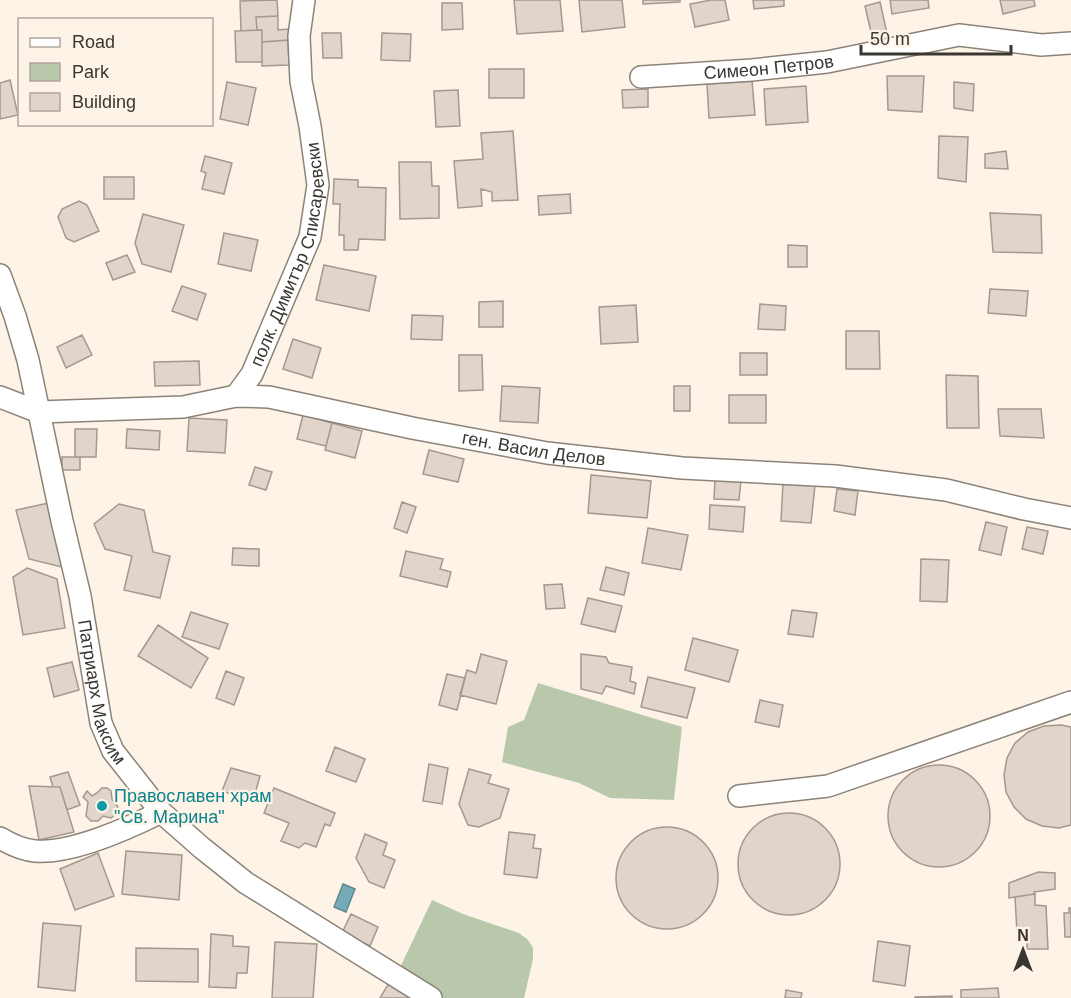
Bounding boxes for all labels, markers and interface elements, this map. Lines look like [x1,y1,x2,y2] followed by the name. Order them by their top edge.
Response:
[18,18,213,126] legend
[861,18,1011,56] scale bar
[870,29,910,49] text: 50 m
[72,32,115,52] text: Road
[703,51,836,83] street label: Симеон Петров
[72,62,110,82] text: Park
[72,92,136,112] text: Building
[246,141,328,369] street label: полк. Димитър Списаревски
[461,428,606,469] street label: ген. Васил Делов
[74,618,130,768] street label: Патриарх Максим
[114,786,272,827] place label: Православен храм "Св. Марина"
[95,799,109,813] marker: Православен храм "Св. Марина"
[993,920,1053,980] north arrow
[1017,927,1029,944] text: N

